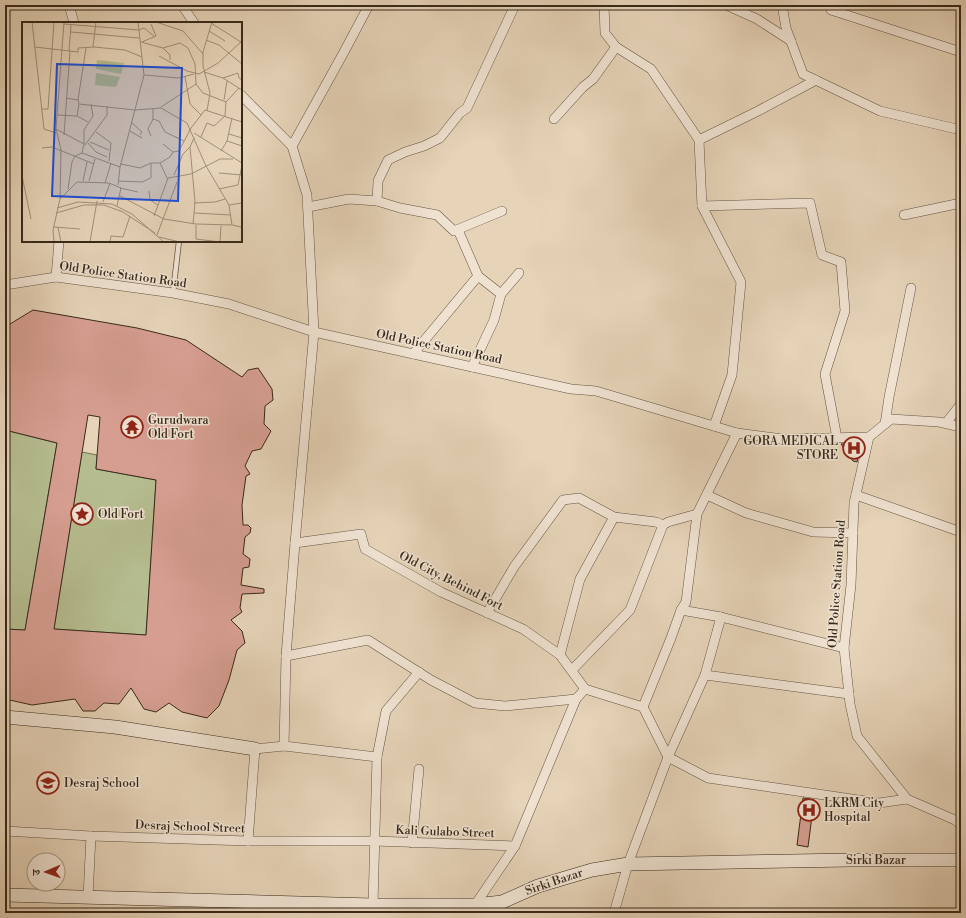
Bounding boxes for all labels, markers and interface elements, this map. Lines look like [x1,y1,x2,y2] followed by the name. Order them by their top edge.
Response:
[22,22,242,242] inset map
[58,259,188,291] street label: Old Police Station Road
[375,326,503,368] street label: Old Police Station Road
[148,413,210,442] place label: Gurudwara Old Fort
[119,414,145,440] temple icon: Gurudwara Old Fort
[743,434,838,463] place label: GORA MEDICAL STORE
[841,435,867,461] hospital icon: GORA MEDICAL STORE
[69,501,95,527] place icon: Old Fort
[98,507,145,522] place label: Old Fort
[825,519,849,649] street label: Old Police Station Road
[396,548,506,614] street label: Old City, Behind Fort
[35,770,61,796] school or university icon: Desraj School
[64,776,140,791] place label: Desraj School
[824,796,884,825] place label: LKRM City Hospital
[796,797,822,823] hospital icon: LKRM City Hospital
[135,818,246,836] street label: Desraj School Street
[395,823,496,841] street label: Kali Gulabo Street
[26,852,66,892] north arrow
[846,853,906,868] street label: Sirki Bazar
[523,865,585,899] street label: Sirki Bazar
[30,868,44,876] text: उ

